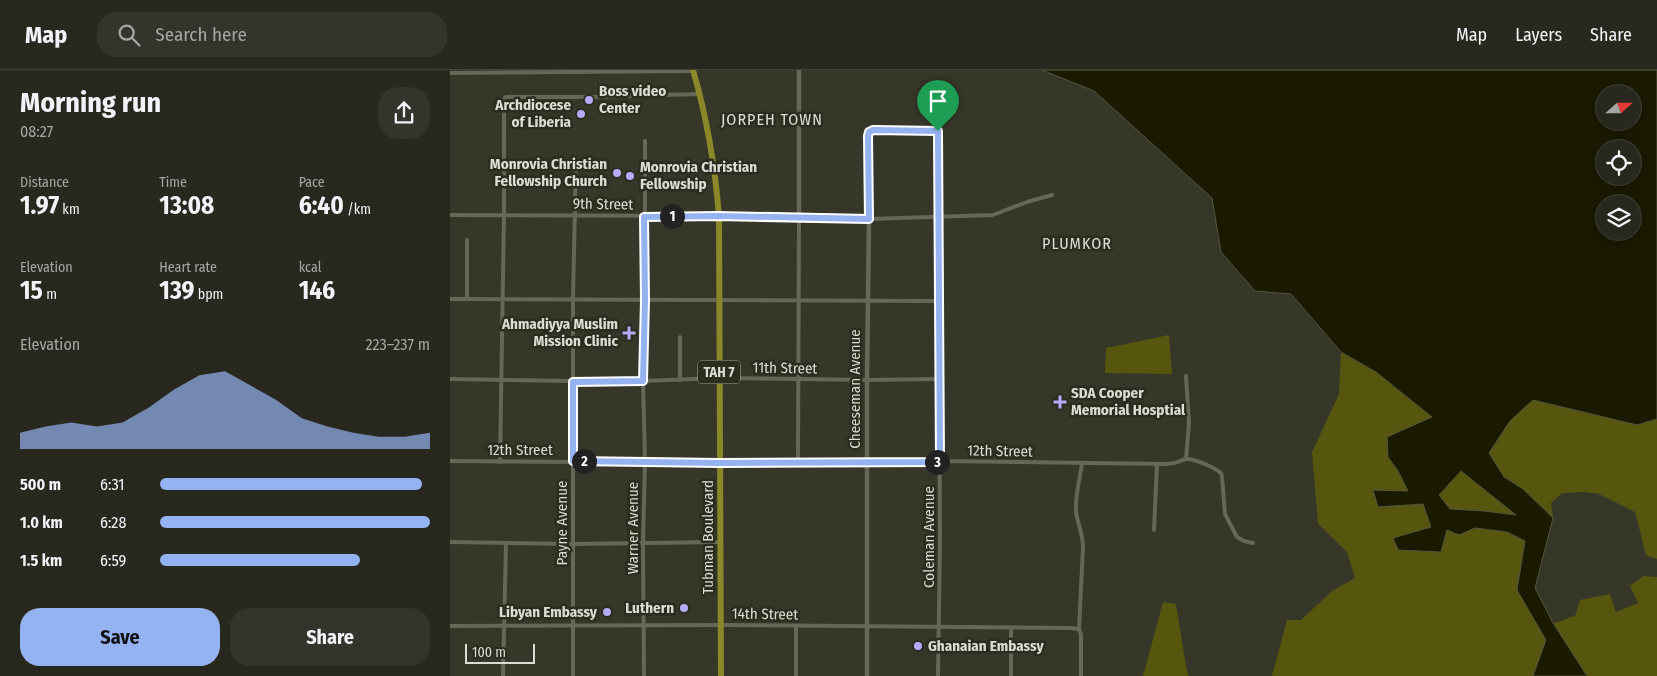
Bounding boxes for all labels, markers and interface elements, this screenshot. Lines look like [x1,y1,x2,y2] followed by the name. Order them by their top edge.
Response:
[97,12,447,57] search box
[25,21,67,49] text: Map
[115,21,143,49] icon: search
[155,23,247,46] text: Search here
[1456,24,1487,46] text: Map
[1515,24,1562,46] text: Layers
[1590,24,1632,46] text: Share
[917,80,959,131] pin
[599,82,666,117] place label: Boss video Center
[1596,85,1641,130] north arrow
[1596,85,1641,240] map controls
[20,86,161,119] text: Morning run
[378,87,430,139] button: share
[924,87,952,115] icon: arrive
[583,94,595,106] marker: Boss video Center
[494,96,572,131] place label: Archdiocese of Liberia
[575,108,587,120] marker: Archdiocese of Liberia
[721,110,823,129] district label: JORPEH TOWN
[20,122,53,141] text: 08:27
[1596,140,1641,185] button: locate
[490,155,607,190] place label: Monrovia Christian Fellowship Church
[640,158,757,193] place label: Monrovia Christian Fellowship
[611,167,623,179] marker: Monrovia Christian Fellowship Church
[624,170,636,182] marker: Monrovia Christian Fellowship
[20,174,69,191] text: Distance
[159,174,187,191] text: Time
[299,174,325,191] text: Pace
[20,191,59,221] text: 1.97
[159,191,214,221] text: 13:08
[299,191,344,221] text: 6:40
[573,194,634,214] street label: 9th Street
[1596,195,1641,240] button: layers
[59,201,80,218] text: km
[344,201,371,218] text: /km
[660,204,684,228] pin: 1
[670,208,675,225] text: 1
[1042,234,1112,253] district label: PLUMKOR
[20,259,73,276] text: Elevation
[159,259,217,276] text: Heart rate
[299,259,321,276] text: kcal
[20,276,43,306] text: 15
[159,276,194,306] text: 139
[299,276,335,306] text: 146
[43,286,57,303] text: m
[194,286,223,303] text: bpm
[501,315,618,350] place label: Ahmadiyya Muslim Mission Clinic
[622,326,636,340] marker: Ahmadiyya Muslim Mission Clinic
[846,329,864,449] street label: Cheeseman Avenue
[20,335,80,354] text: Elevation
[365,335,430,354] text: 223–237 m
[752,358,818,378] street label: 11th Street
[698,360,740,384] road number: TAH 7
[1071,384,1186,419] place label: SDA Cooper Memorial Hosptial
[1053,395,1067,409] marker: SDA Cooper Memorial Hosptial
[487,441,553,459] street label: 12th Street
[967,441,1033,461] street label: 12th Street
[572,448,596,474] pin: 2
[924,450,950,474] pin: 3
[581,453,588,470] text: 2
[934,454,941,471] text: 3
[20,475,61,494] text: 500 m
[100,475,125,494] text: 6:31
[699,480,717,594] street label: Tubman Boulevard
[553,481,571,565] street label: Payne Avenue
[624,482,642,574] street label: Warner Avenue
[920,486,938,588] street label: Coleman Avenue
[20,513,63,532] text: 1.0 km
[100,513,126,532] text: 6:28
[20,551,62,570] text: 1.5 km
[100,551,126,570] text: 6:59
[625,599,674,617] place label: Luthern
[678,602,690,614] marker: Luthern
[499,603,598,621] place label: Libyan Embassy
[732,604,798,624] street label: 14th Street
[601,606,613,618] marker: Libyan Embassy
[20,608,220,666] button: Save
[230,608,430,666] button: Share
[928,637,1044,655] place label: Ghanaian Embassy
[912,640,924,652] marker: Ghanaian Embassy
[465,641,535,664] scale bar
[472,644,506,661] text: 100 m

